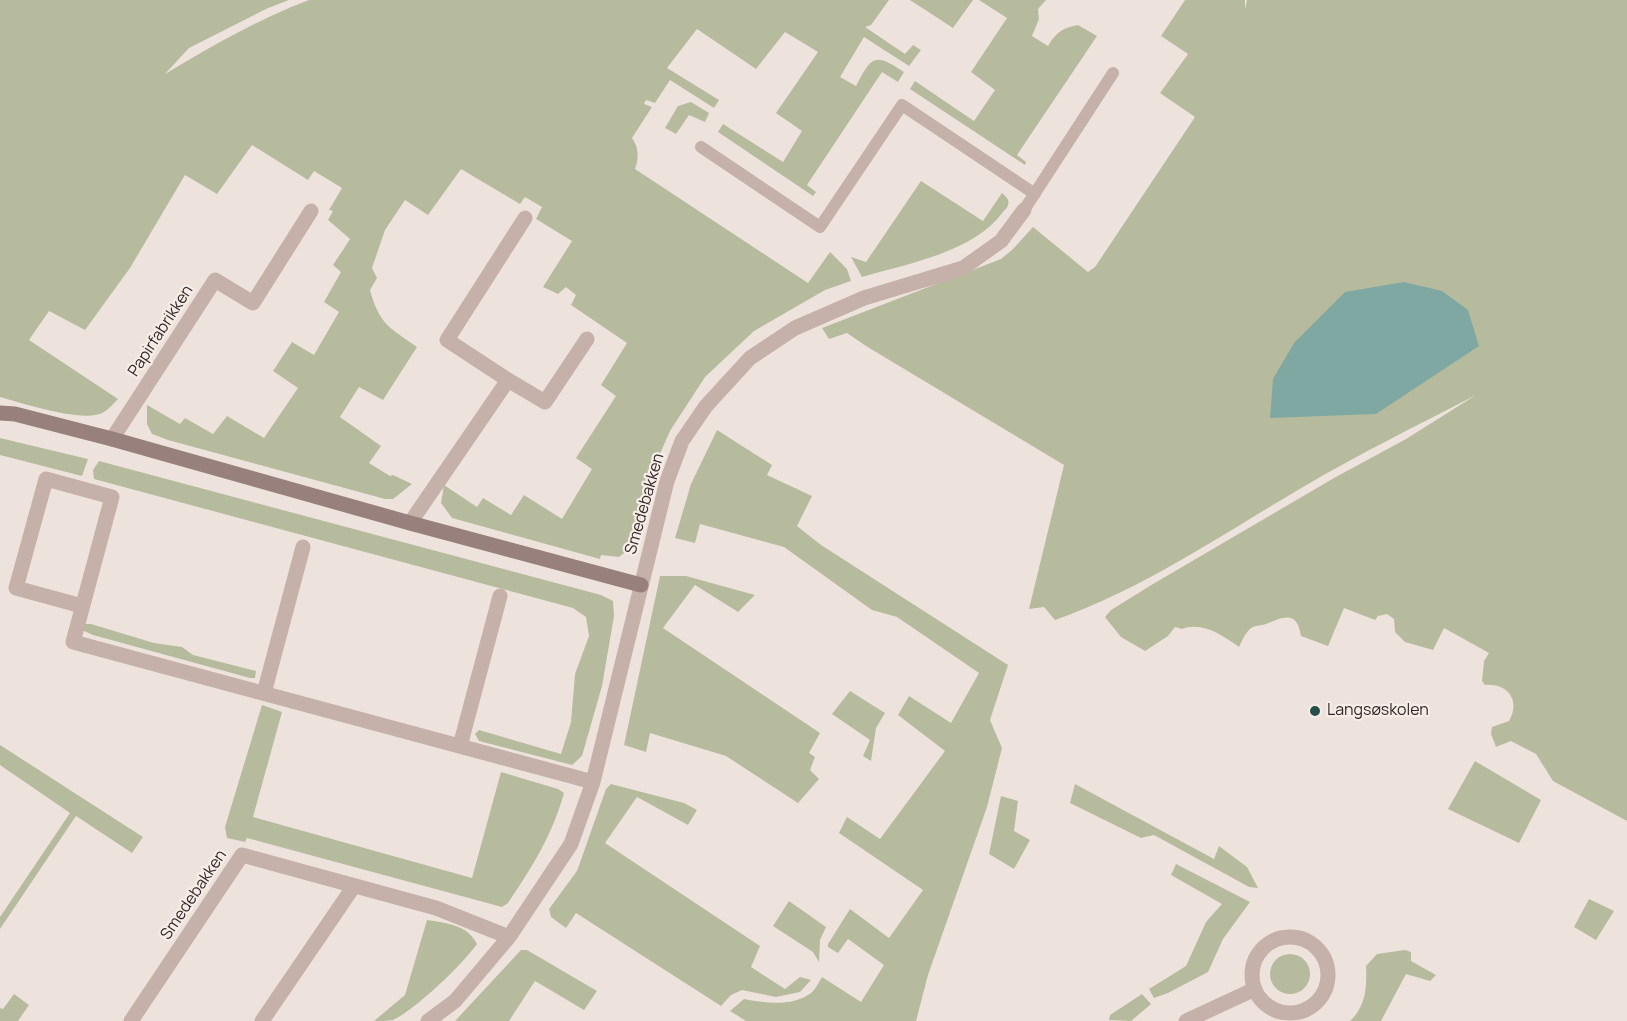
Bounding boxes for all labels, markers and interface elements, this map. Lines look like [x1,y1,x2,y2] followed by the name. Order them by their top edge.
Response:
[124,282,198,380] street label: Papirfabrikken
[621,451,669,557] street label: Smedebakken
[1327,701,1429,721] place label: Langsøskolen
[1308,704,1322,718] marker: Langsøskolen
[157,846,231,944] street label: Smedebakken

